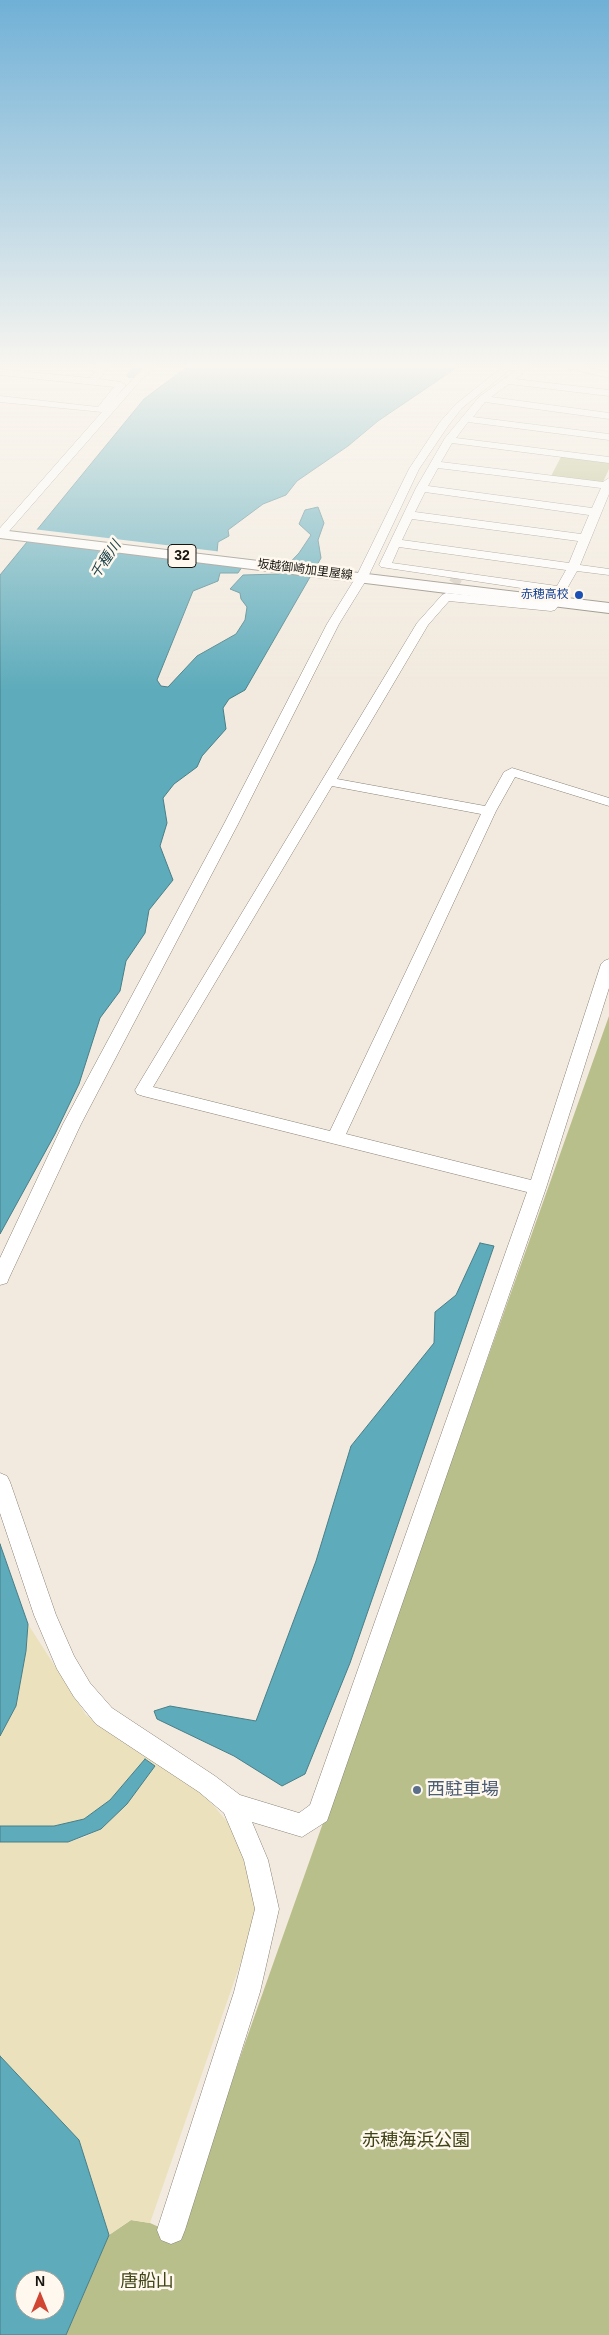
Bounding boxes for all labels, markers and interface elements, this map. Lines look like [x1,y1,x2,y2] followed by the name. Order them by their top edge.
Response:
[87,538,125,582] water label: 千種川
[168,544,196,568] road number: 32
[256,557,354,583] street label: 坂越御崎加里屋線
[521,588,569,602] place label: 赤穂高校
[573,589,585,601] marker: 赤穂高校
[427,1779,499,1801] place label: 西駐車場
[411,1784,423,1796] marker: 西駐車場
[362,2130,470,2152] park label: 赤穂海浜公園
[15,2270,65,2320] north arrow
[120,2271,174,2293] park label: 唐船山
[35,2273,45,2289] text: N

